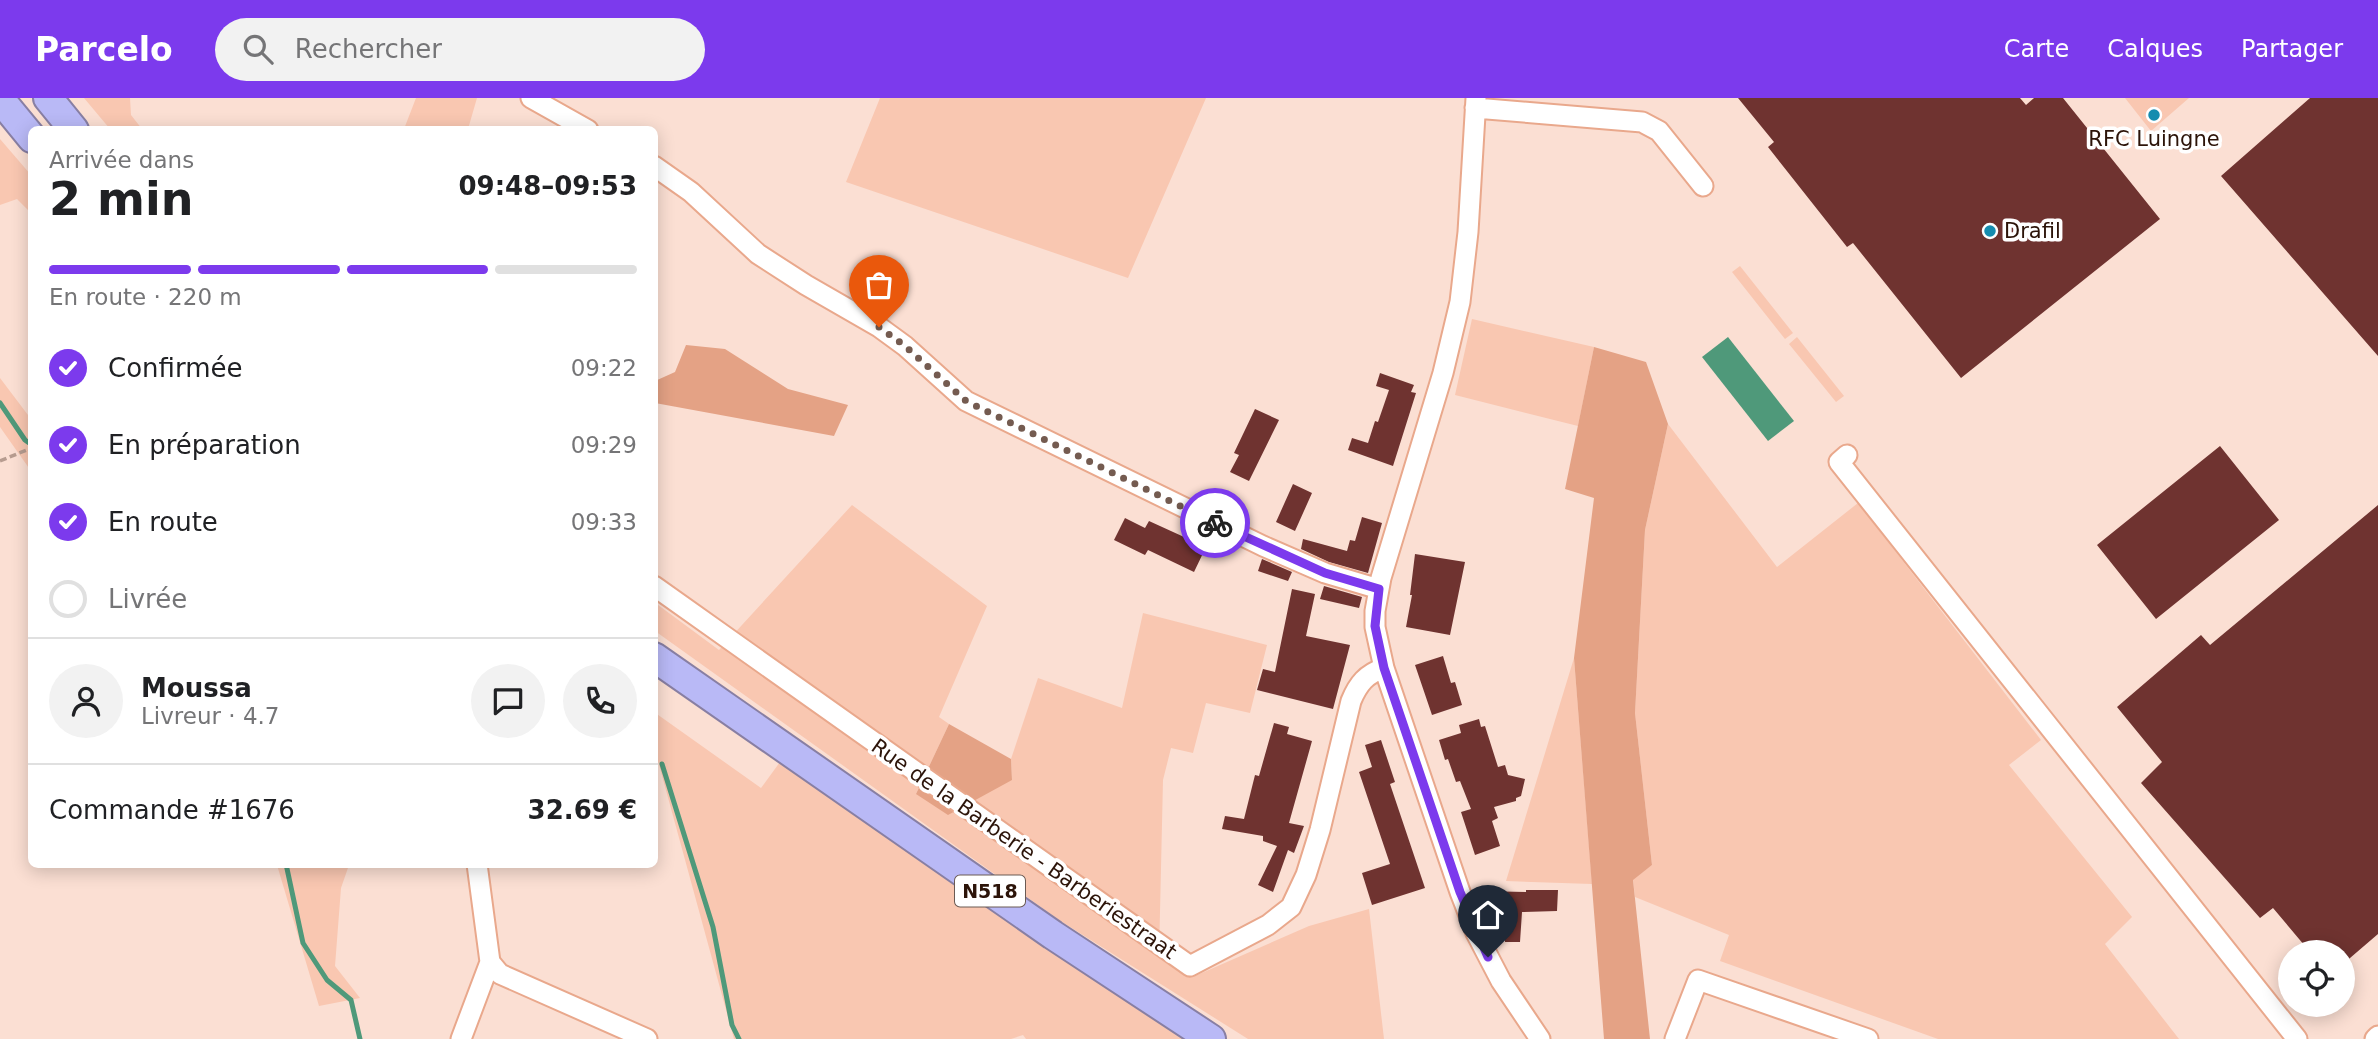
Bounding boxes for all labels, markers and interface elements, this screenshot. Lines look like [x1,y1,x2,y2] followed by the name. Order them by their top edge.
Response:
[215,18,705,81] search box
[35,30,173,69] text: Parcelo
[239,30,277,68] icon: search
[295,34,442,64] text: Rechercher
[2004,35,2069,63] text: Carte
[2107,35,2203,63] text: Calques
[2241,35,2343,63] text: Partager
[2146,107,2162,123] marker: RFC Luingne
[2088,127,2220,151] place label: RFC Luingne
[49,147,194,173] text: Arrivée dans
[458,171,637,201] text: 09:48–09:53
[49,172,193,226] text: 2 min
[2004,219,2061,243] place label: Drafil
[1982,223,1998,239] marker: Drafil
[849,255,909,327] pin
[860,266,898,304] icon: bag
[49,284,242,310] text: En route · 220 m
[49,349,87,387] icon: check
[108,353,242,383] text: Confirmée
[571,355,637,381] text: 09:22
[49,426,87,464] icon: check
[108,430,301,460] text: En préparation
[571,432,637,458] text: 09:29
[1180,488,1250,558] courier
[49,503,87,541] icon: check
[1196,504,1234,542] icon: bike
[108,507,218,537] text: En route
[571,509,637,535] text: 09:33
[108,584,187,614] text: Livrée
[49,664,123,738] button: person
[471,664,545,738] button: chat
[563,664,637,738] button: phone
[141,673,252,703] text: Moussa
[141,703,279,729] text: Livreur · 4.7
[867,734,1181,964] street label: Rue de la Barberie - Barberiestraat
[49,795,295,825] text: Commande #1676
[528,795,637,825] text: 32.69 €
[955,876,1025,906] road number: N518
[1458,885,1518,957] pin
[1469,896,1507,934] icon: home
[2278,940,2355,1017] map controls
[2278,940,2355,1017] button: locate

